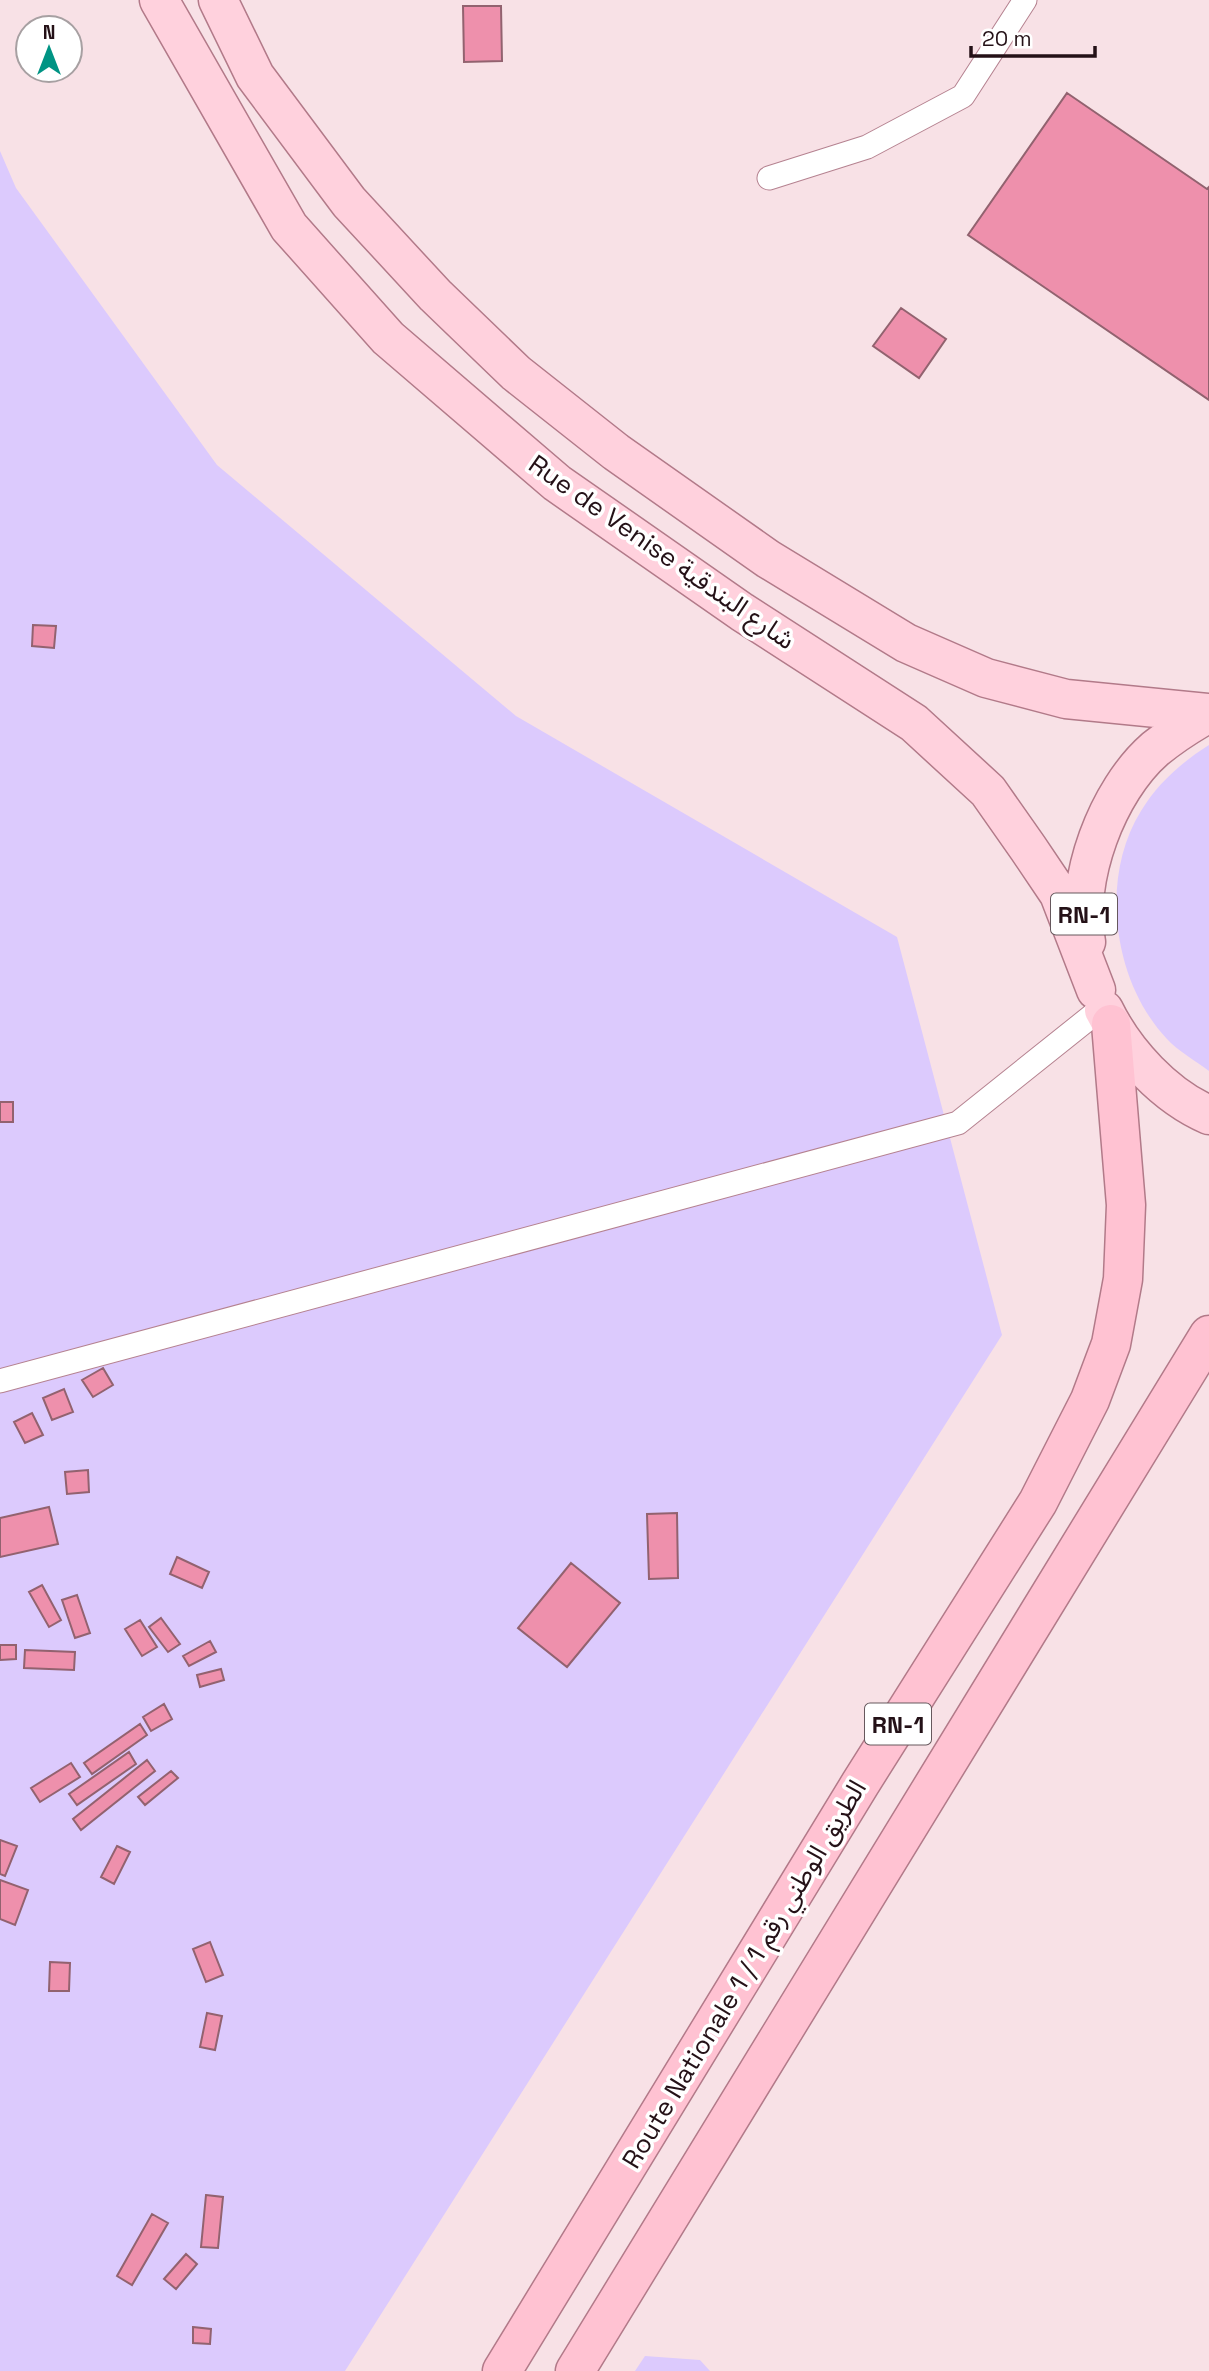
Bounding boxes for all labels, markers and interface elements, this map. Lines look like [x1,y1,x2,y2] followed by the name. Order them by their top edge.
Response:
[14,14,84,84] north arrow
[971,14,1095,58] scale bar
[43,20,55,45] text: N
[982,25,1032,52] text: 20 m
[521,447,802,659] street label: Rue de Venise شارع البندقية
[1051,894,1117,934] road number: RN-1
[865,1704,931,1744] road number: RN-1
[614,1773,876,2176] street label: Route Nationale 1 / الطريق الوطني رقم 1

